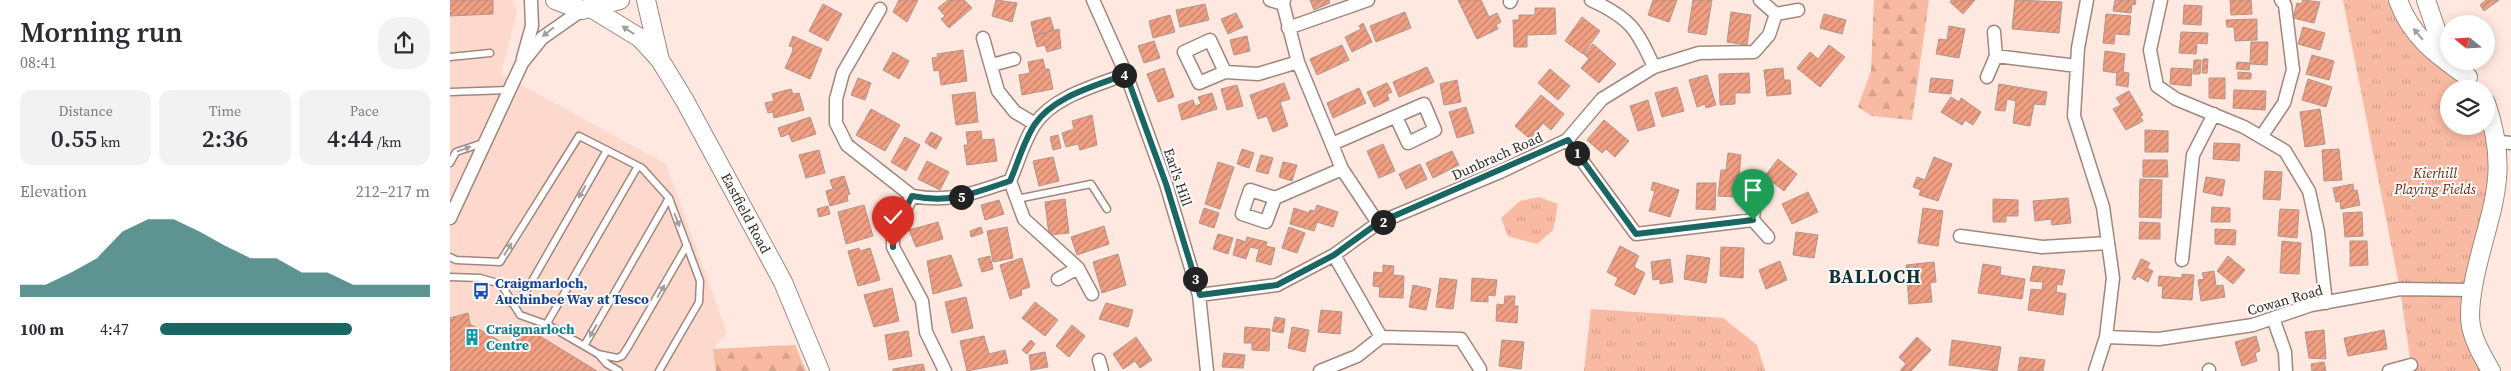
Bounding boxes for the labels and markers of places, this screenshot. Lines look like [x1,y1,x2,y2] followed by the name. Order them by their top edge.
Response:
[1112,62,1136,88] pin: 4
[1564,140,1590,166] pin: 1
[1732,169,1774,220] pin
[948,184,974,210] pin: 5
[872,196,914,247] pin
[1370,210,1396,234] pin: 2
[1182,266,1208,292] pin: 3
[495,273,649,309] place label: Craigmarloch, Auchinbee Way at Tesco
[471,281,491,301] bus stop icon: Craigmarloch, Auchinbee Way at Tesco
[486,319,575,355] place label: Craigmarloch Centre
[462,327,482,347] building icon: Craigmarloch Centre

